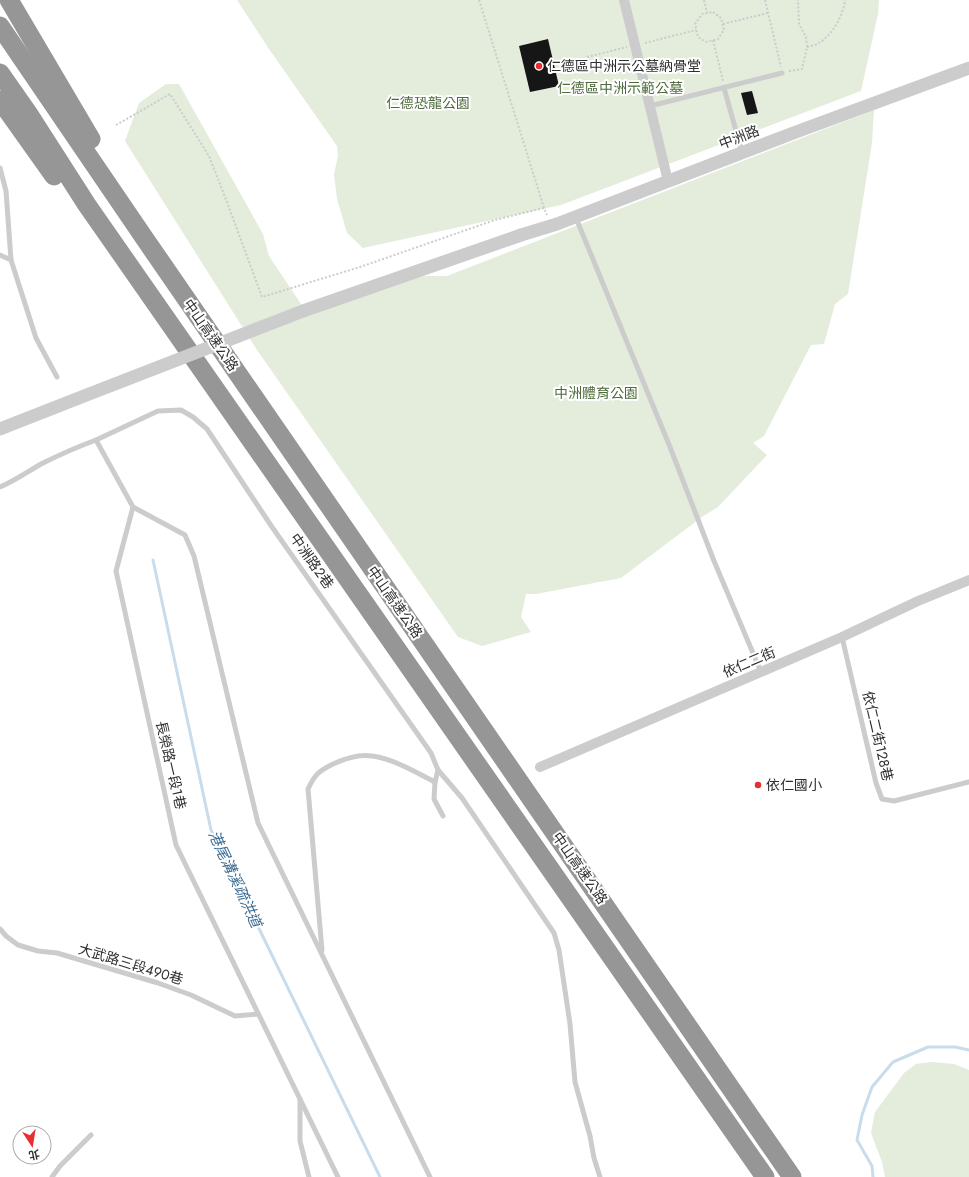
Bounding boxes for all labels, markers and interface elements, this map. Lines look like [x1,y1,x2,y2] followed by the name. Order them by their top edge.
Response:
[547,56,701,76] place label: 仁德區中洲示公墓納骨堂
[534,61,544,71] marker: 仁德區中洲示公墓納骨堂
[557,78,683,98] park label: 仁德區中洲示範公墓
[386,93,470,113] park label: 仁德恐龍公園
[716,120,762,154] street label: 中洲路
[179,295,243,375] street label: 中山高速公路
[554,383,638,403] park label: 中洲體育公園
[285,529,339,593] street label: 中洲路2巷
[363,562,427,642] street label: 中山高速公路
[719,642,779,682] street label: 依仁二街
[858,689,898,783] street label: 依仁二街128巷
[151,719,191,811] street label: 長榮路一段1巷
[766,775,822,795] place label: 依仁國小
[753,780,763,790] marker: 依仁國小
[203,827,268,933] water label: 港尾溝溪疏洪道
[548,828,612,908] street label: 中山高速公路
[76,939,186,989] street label: 大武路三段490巷
[12,1125,52,1165] north arrow
[27,1146,41,1164] text: 北

